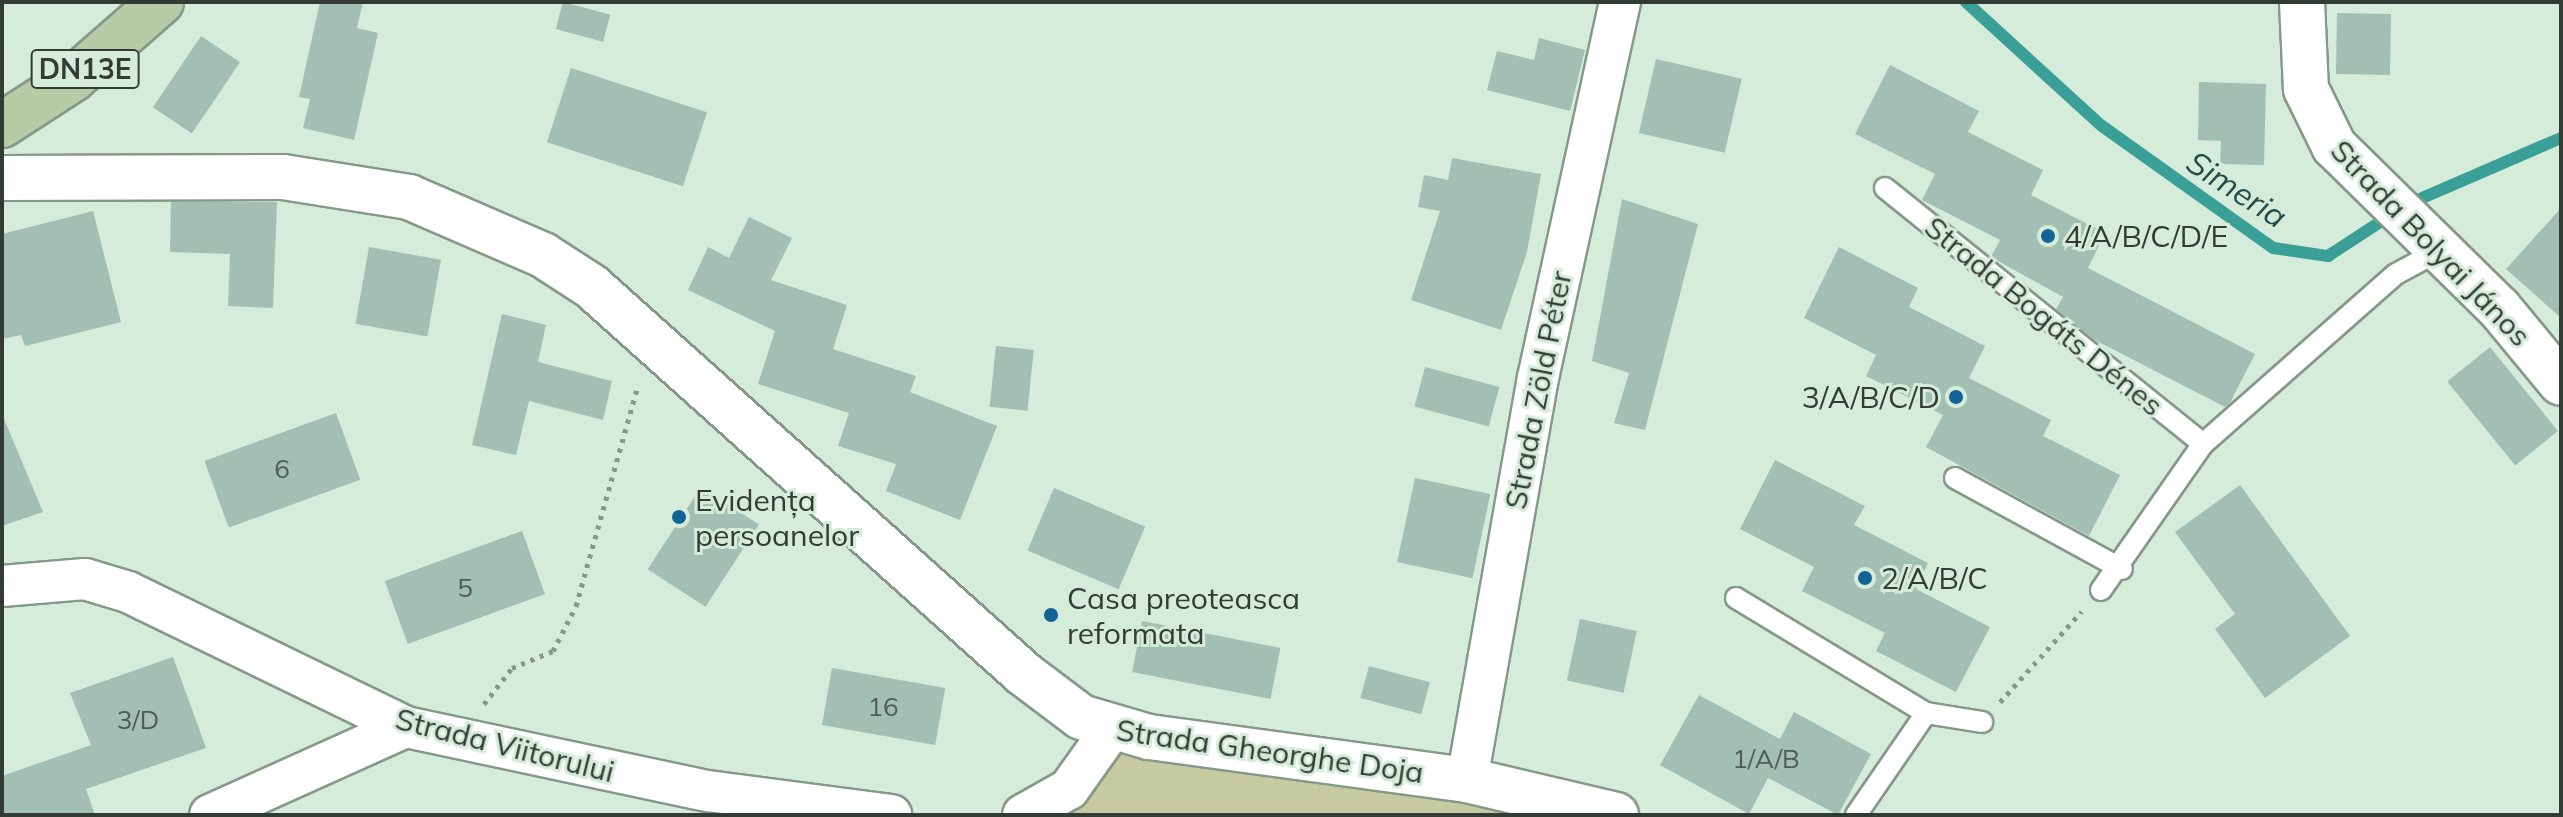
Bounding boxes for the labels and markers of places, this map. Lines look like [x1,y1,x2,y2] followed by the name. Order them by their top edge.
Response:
[2064,218,2228,254] place label: 4/A/B/C/D/E
[2039,227,2057,245] marker: 4/A/B/C/D/E
[1802,379,1940,415] place label: 3/A/B/C/D
[1947,388,1965,406] marker: 3/A/B/C/D
[695,482,859,552] place label: Evidența persoanelor
[670,508,688,526] marker: Evidența persoanelor
[1881,560,1988,596] place label: 2/A/B/C
[1856,569,1874,587] marker: 2/A/B/C
[1067,580,1300,650] place label: Casa preoteasca reformata
[1042,606,1060,624] marker: Casa preoteasca reformata

